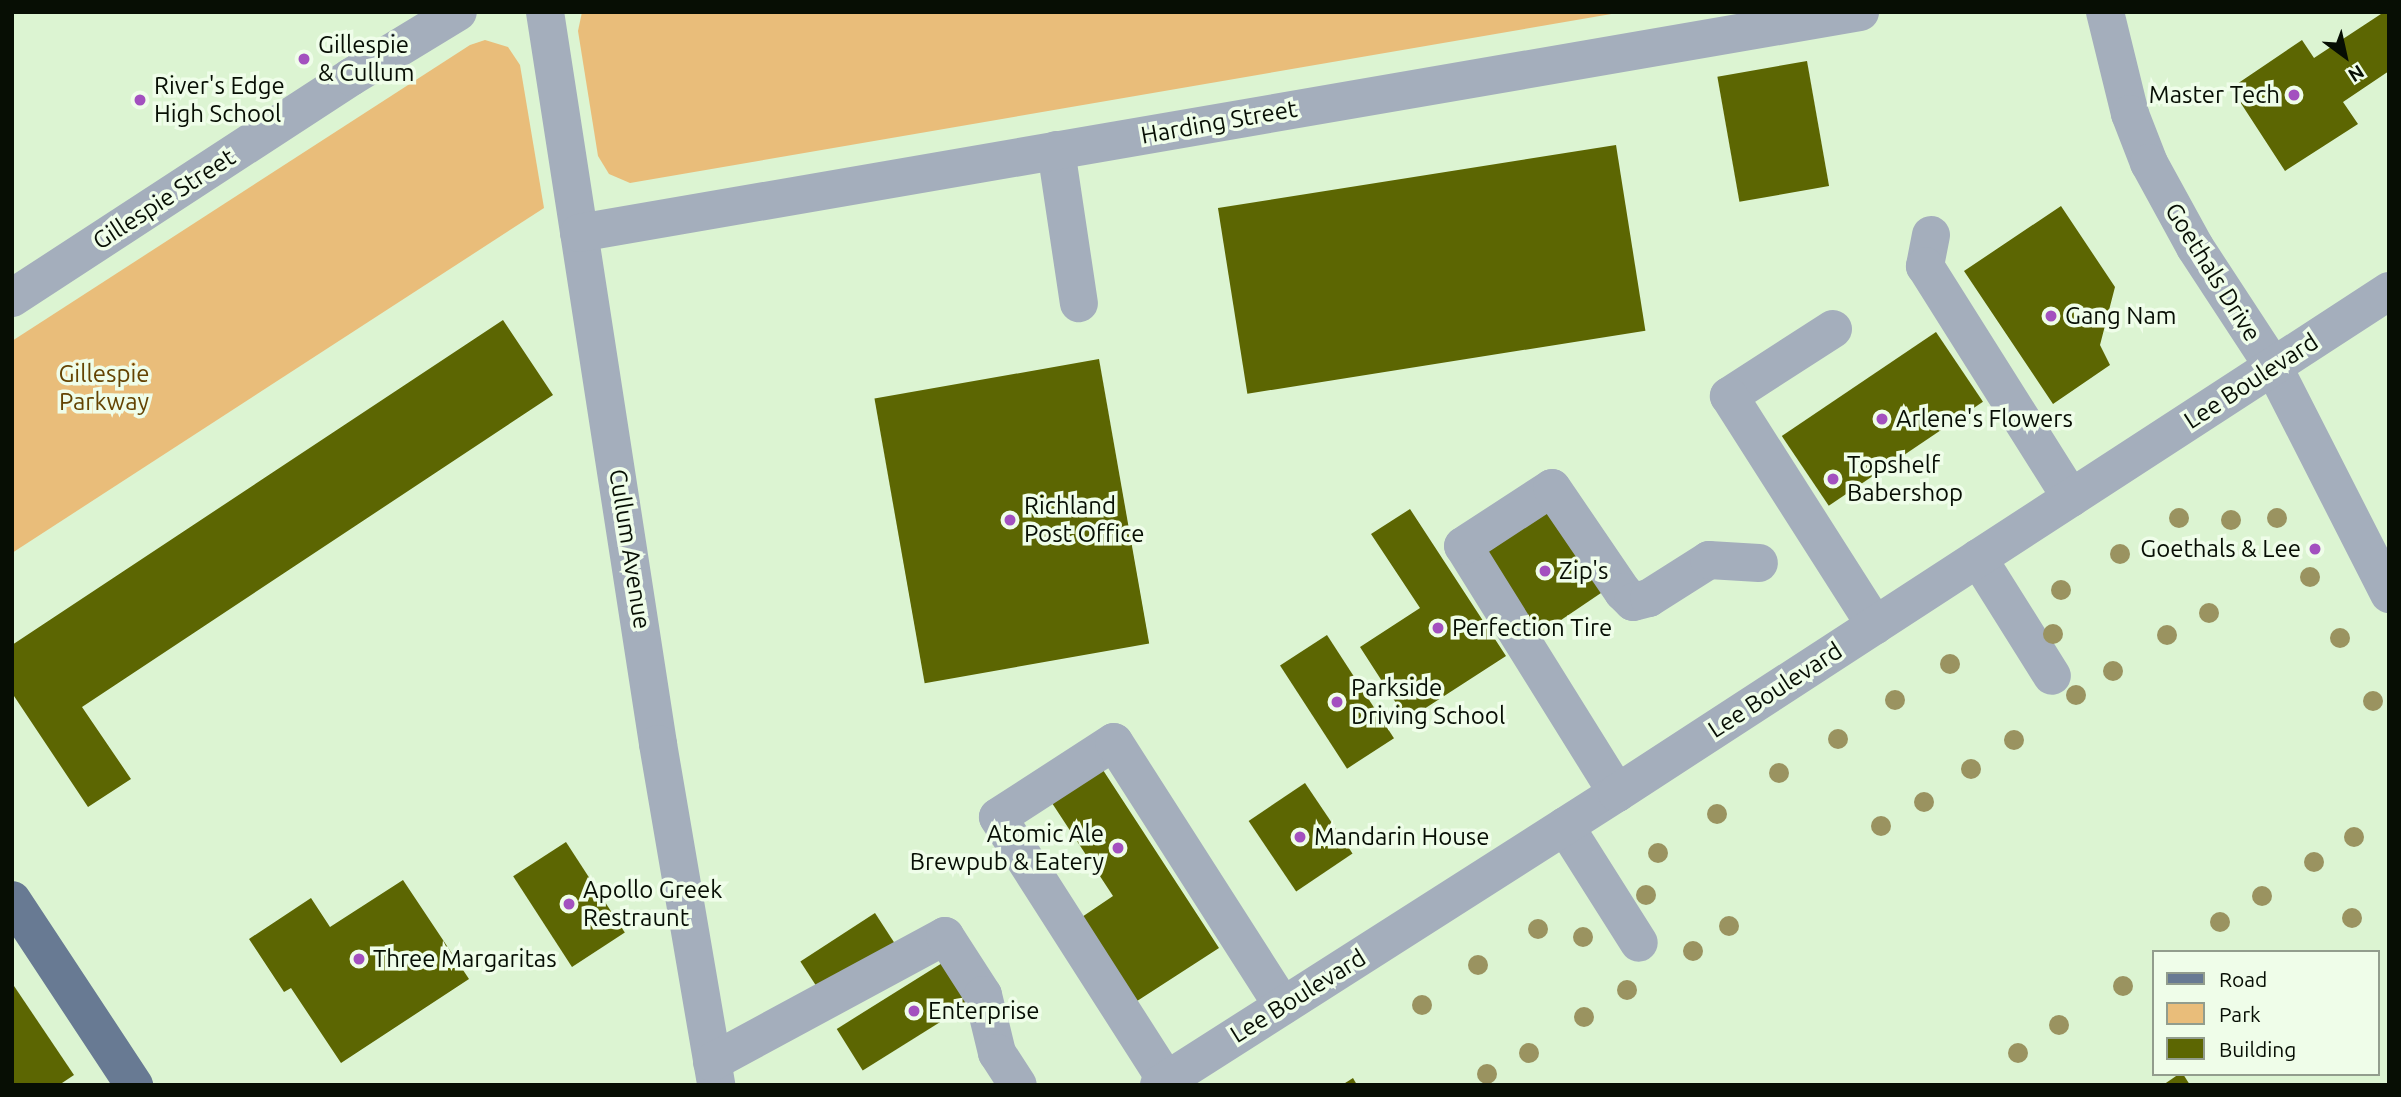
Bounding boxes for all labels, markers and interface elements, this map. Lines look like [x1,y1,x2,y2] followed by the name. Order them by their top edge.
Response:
[2310,21,2380,91] north arrow
[318,31,414,87] place label: Gillespie & Cullum
[296,51,312,67] marker: Gillespie & Cullum
[2344,61,2368,87] text: N
[154,72,285,128] place label: River's Edge High School
[2149,81,2280,109] place label: Master Tech
[2286,87,2302,103] marker: Master Tech
[132,92,148,108] marker: River's Edge High School
[1139,94,1299,150] street label: Harding Street
[88,142,240,256] street label: Gillespie Street
[2159,198,2267,346] street label: Goethals Drive
[2065,302,2176,330] place label: Gang Nam
[2043,308,2059,324] marker: Gang Nam
[2179,327,2323,435] street label: Lee Boulevard
[58,360,150,416] park label: Gillespie Parkway
[1896,405,2073,433] place label: Arlene's Flowers
[1874,411,1890,427] marker: Arlene's Flowers
[1847,451,1963,507] place label: Topshelf Babershop
[603,467,657,631] street label: Cullum Avenue
[1825,471,1841,487] marker: Topshelf Babershop
[1024,492,1145,548] place label: Richland Post Office
[1002,512,1018,528] marker: Richland Post Office
[2140,535,2301,563] place label: Goethals & Lee
[2307,541,2323,557] marker: Goethals & Lee
[1559,557,1608,585] place label: Zip's
[1537,563,1553,579] marker: Zip's
[1452,614,1612,642] place label: Perfection Tire
[1430,620,1446,636] marker: Perfection Tire
[1703,636,1847,744] street label: Lee Boulevard
[1351,674,1505,730] place label: Parkside Driving School
[1329,694,1345,710] marker: Parkside Driving School
[910,820,1104,876] place label: Atomic Ale Brewpub & Eatery
[1314,823,1490,851] place label: Mandarin House
[1292,829,1308,845] marker: Mandarin House
[1110,840,1126,856] marker: Atomic Ale Brewpub & Eatery
[583,876,722,932] place label: Apollo Greek Restraunt
[561,896,577,912] marker: Apollo Greek Restraunt
[1225,943,1371,1049] street label: Lee Boulevard
[373,945,557,973] place label: Three Margaritas
[2152,950,2380,1076] legend
[351,951,367,967] marker: Three Margaritas
[2219,967,2267,991] text: Road
[928,997,1040,1025] place label: Enterprise
[2219,1002,2261,1026] text: Park
[906,1003,922,1019] marker: Enterprise
[2219,1037,2296,1061] text: Building

